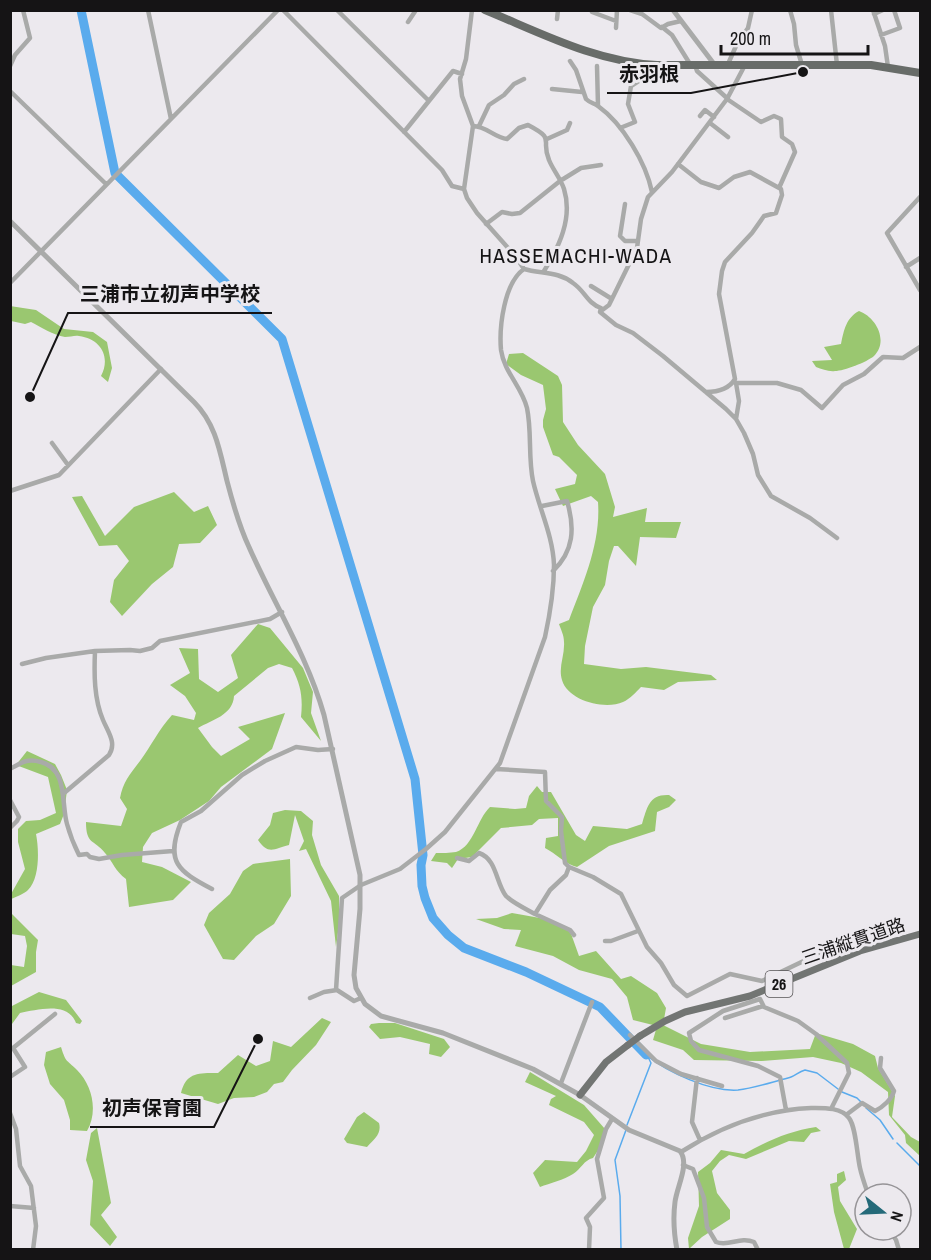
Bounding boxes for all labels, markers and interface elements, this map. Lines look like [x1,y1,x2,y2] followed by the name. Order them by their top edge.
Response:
[721,18,868,56] scale bar
[730,26,771,51] text: 200 m
[607,55,691,93] callout: 赤羽根
[619,60,679,87] text: 赤羽根
[479,241,673,270] district label: HASSEMACHI-WADA
[68,275,272,313] callout: 三浦市立初声中学校
[80,280,260,307] text: 三浦市立初声中学校
[798,912,908,970] street label: 三浦縦貫道路
[766,971,792,997] road number: 26
[90,1089,214,1127] callout: 初声保育園
[102,1094,202,1121] text: 初声保育園
[853,1182,913,1242] north arrow
[885,1209,909,1225] text: N

